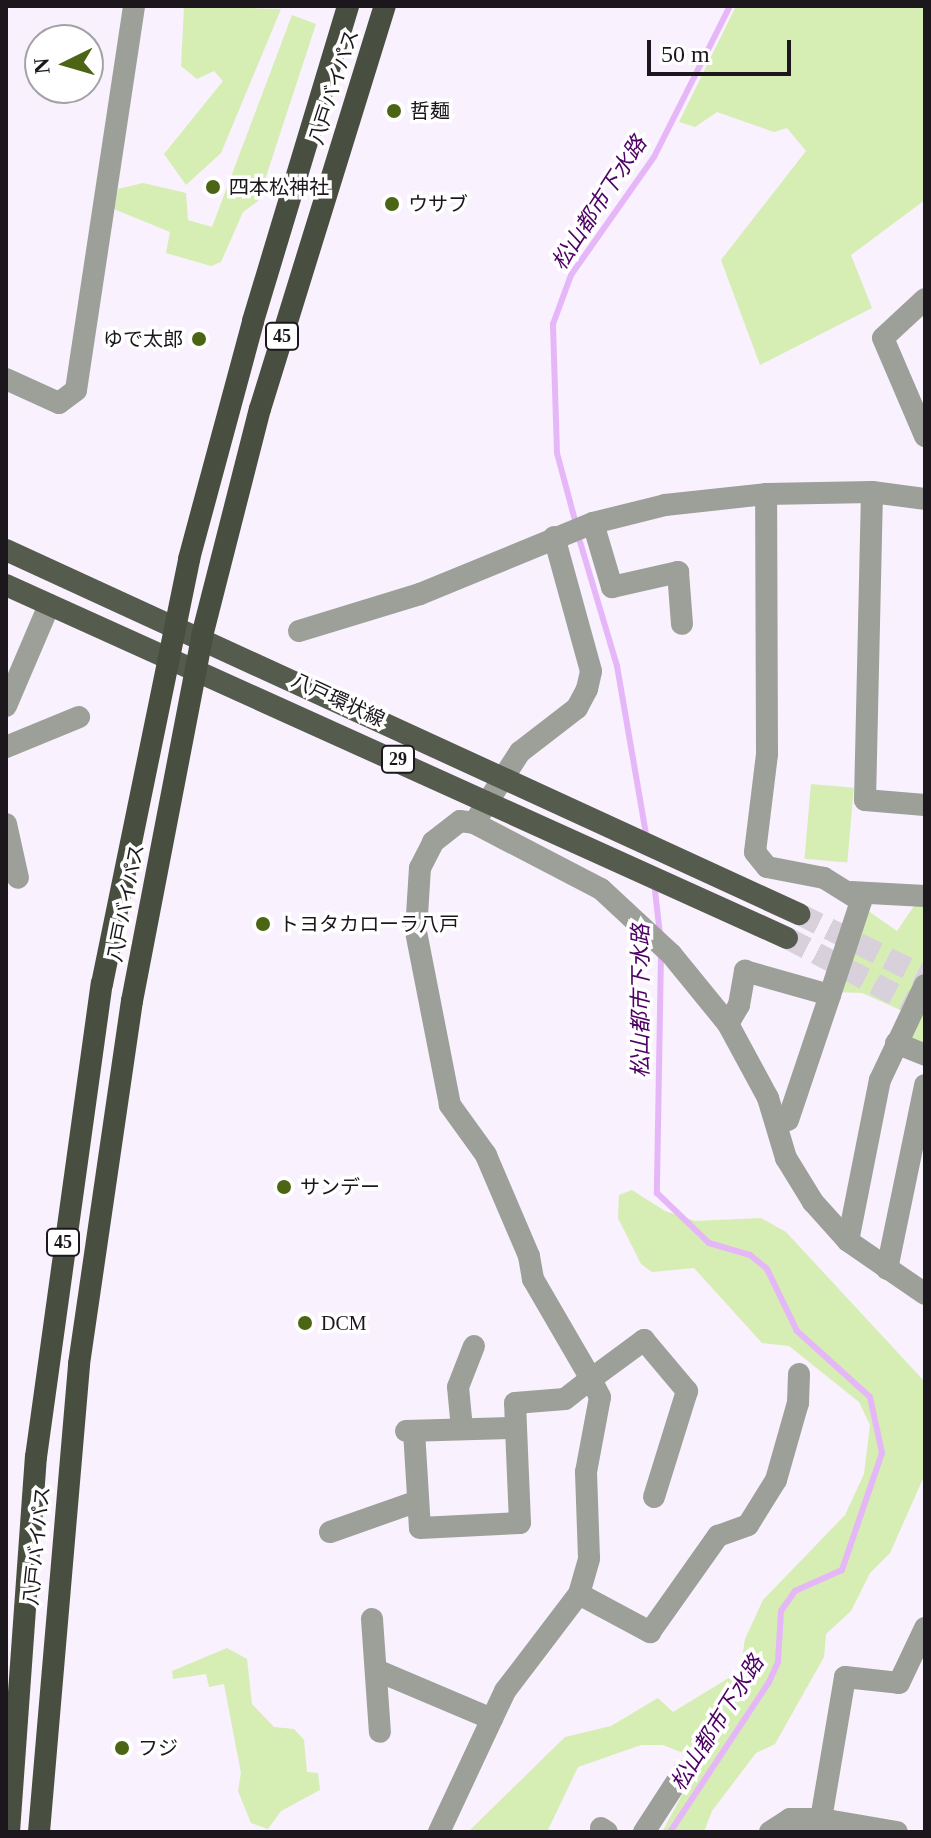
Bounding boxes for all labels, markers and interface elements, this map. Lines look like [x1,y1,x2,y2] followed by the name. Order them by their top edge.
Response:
[24,24,104,104] north arrow
[651,24,795,74] scale bar
[304,26,364,148] street label: 八戸バイパス
[661,41,710,67] text: 50 m
[28,57,55,75] text: N
[410,99,450,123] place label: 哲麺
[385,102,403,120] marker: 哲麺
[546,131,652,275] water label: 松山都市下水路
[229,175,329,199] place label: 四本松神社
[204,178,222,196] marker: 四本松神社
[408,192,468,216] place label: ウサブ
[383,195,401,213] marker: ウサブ
[264,322,300,350] road number: 45
[103,327,183,351] place label: ゆで太郎
[190,330,208,348] marker: ゆで太郎
[288,668,388,732] street label: 八戸環状線
[380,745,416,773] road number: 29
[103,842,149,964] street label: 八戸バイパス
[279,912,459,936] place label: トヨタカローラ八戸
[254,915,272,933] marker: トヨタカローラ八戸
[628,924,654,1078] water label: 松山都市下水路
[300,1175,380,1199] place label: サンデー
[275,1178,293,1196] marker: サンデー
[45,1228,81,1256] road number: 45
[321,1311,367,1335] place label: DCM
[296,1314,314,1332] marker: DCM
[19,1485,55,1607] street label: 八戸バイパス
[665,1651,769,1795] water label: 松山都市下水路
[138,1736,178,1760] place label: フジ
[113,1739,131,1757] marker: フジ

